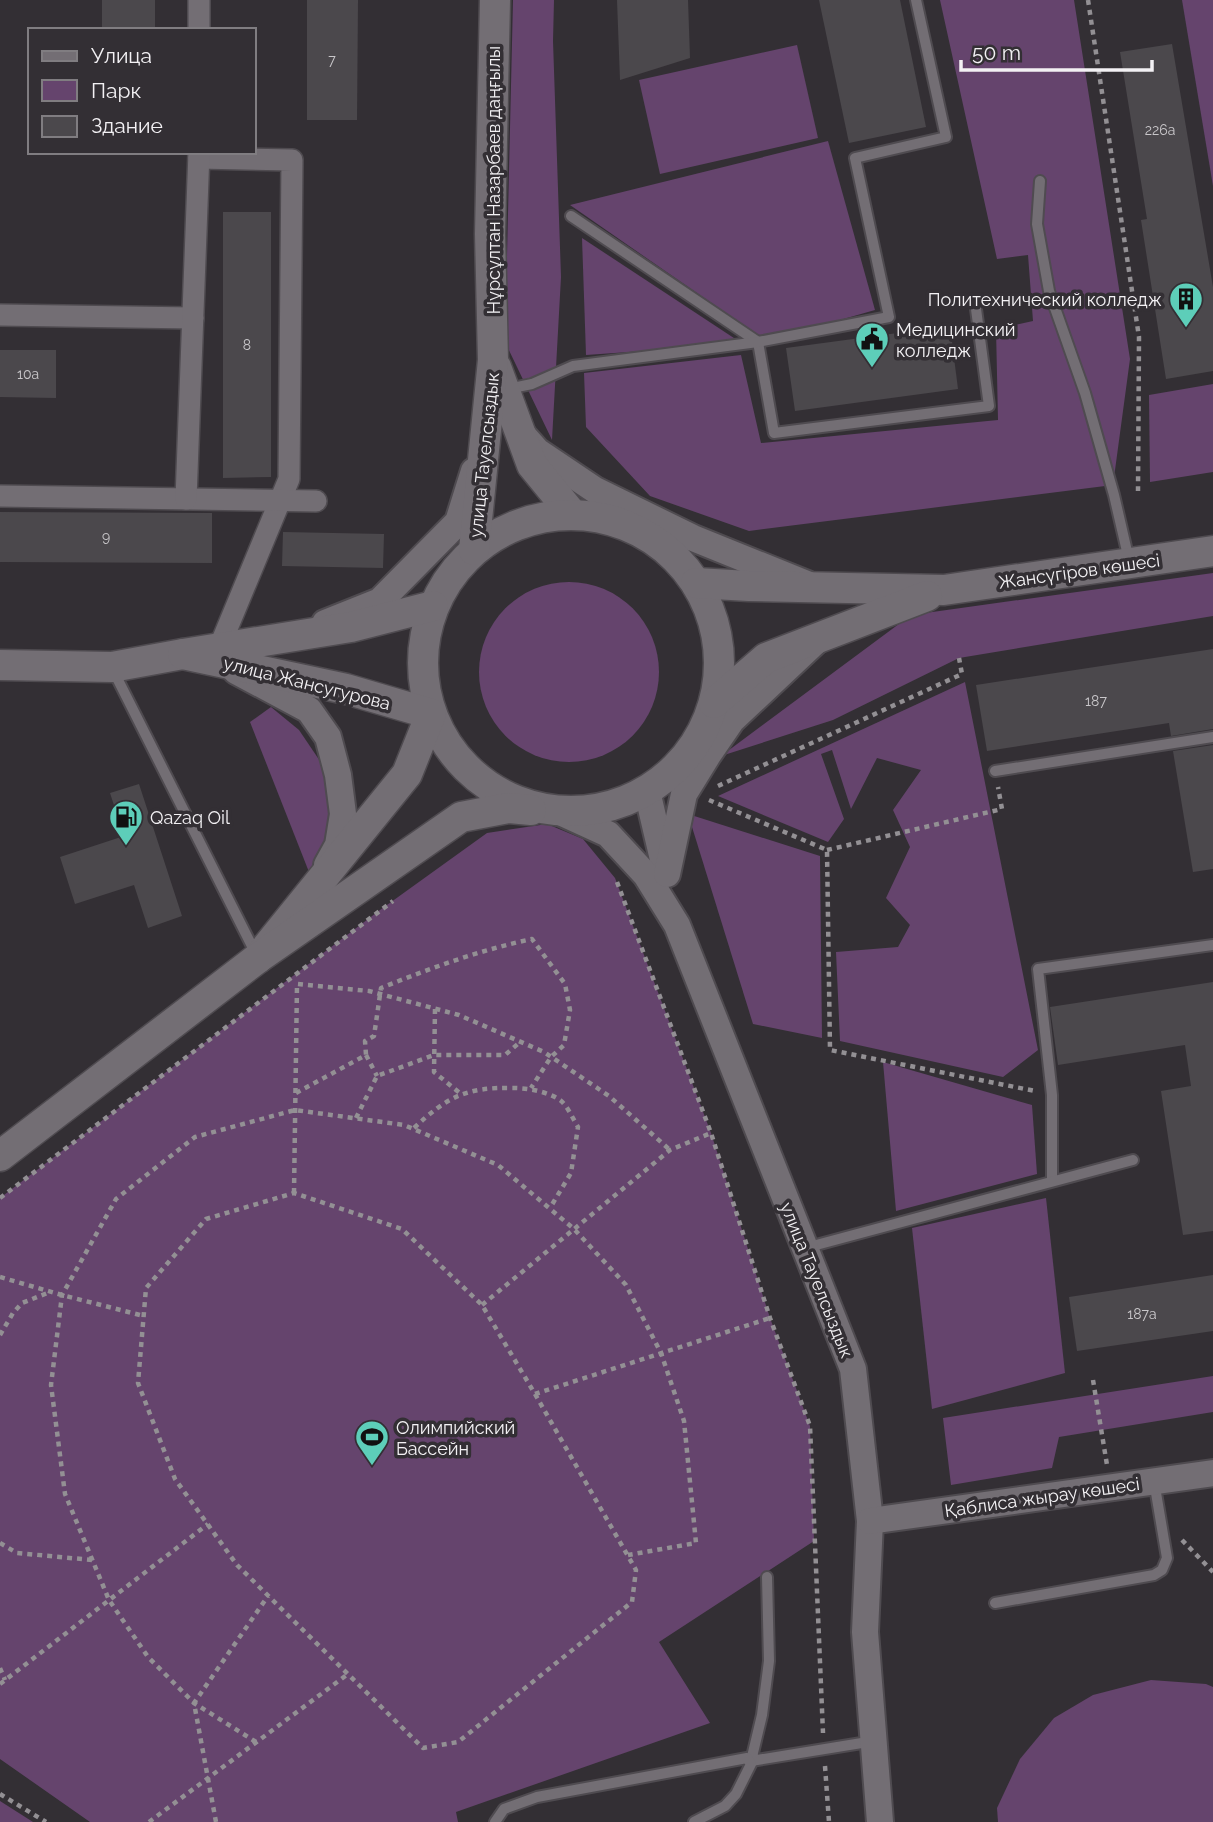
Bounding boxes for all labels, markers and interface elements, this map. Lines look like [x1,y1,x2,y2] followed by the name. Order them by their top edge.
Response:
[28,28,256,154] legend
[961,28,1152,72] scale bar
[972,40,1021,65] text: 50 m
[91,43,152,68] text: Улица
[483,46,504,314] street label: Нұрсұлтан Назарбаев даңғылы
[328,52,336,68] house number: 7
[91,78,141,103] text: Парк
[91,113,163,138] text: Здание
[1145,122,1175,138] house number: 226а
[1167,280,1205,329] building icon: Политехнический колледж
[928,289,1162,310] place label: Политехнический колледж
[896,319,1016,361] place label: Медицинский колледж
[853,320,891,369] public building icon: Медицинский колледж
[243,337,251,353] house number: 8
[17,366,39,382] house number: 10а
[465,371,503,539] street label: улица Тауелсыздык
[102,529,110,545] house number: 9
[997,549,1161,593] street label: Жансүгіров көшесі
[221,652,393,714] street label: улица Жансугурова
[1085,693,1107,709] house number: 187
[107,798,145,847] fuel station icon: Qazaq Oil
[150,807,230,828] place label: Qazaq Oil
[776,1199,858,1361] street label: улица Тауелсыздык
[1127,1306,1157,1322] house number: 187а
[396,1417,515,1459] place label: Олимпийский Бассейн
[353,1418,391,1467] sports icon: Олимпийский Бассейн
[943,1473,1141,1521] street label: Қаблиса жырау көшесі

